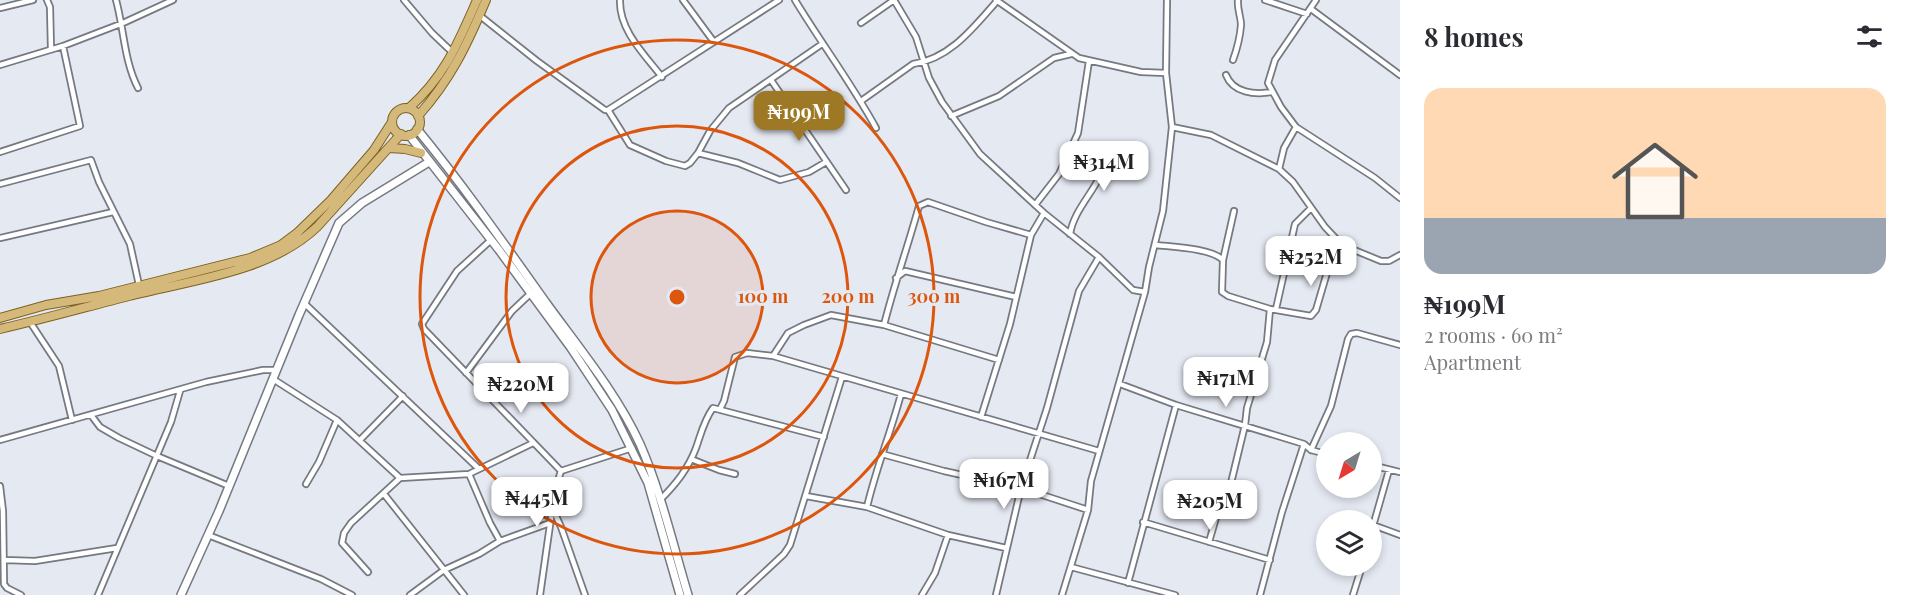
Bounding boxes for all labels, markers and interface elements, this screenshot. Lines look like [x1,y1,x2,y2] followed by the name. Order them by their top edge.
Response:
[1424,19,1523,54] text: 8 homes
[1853,20,1886,53] icon: filters
[757,91,841,142] pin: ₦199M
[768,97,830,124] text: ₦199M
[1601,127,1709,235] icon: home
[1062,141,1146,192] pin: ₦314M
[1074,147,1134,174] text: ₦314M
[1269,236,1353,287] pin: ₦252M
[1279,242,1343,269] text: ₦252M
[738,284,789,308] text: 100 m
[821,284,875,308] text: 200 m
[908,284,961,308] text: 300 m
[1424,286,1506,321] text: ₦199M
[667,287,687,307] centre of rings
[1424,321,1563,348] text: 2 rooms · 60 m²
[1424,348,1521,375] text: Apartment
[1184,357,1268,408] pin: ₦171M
[479,363,563,414] pin: ₦220M
[1197,363,1255,390] text: ₦171M
[488,369,554,396] text: ₦220M
[1316,432,1382,498] north arrow
[1316,432,1382,576] map controls
[962,459,1046,510] pin: ₦167M
[974,465,1034,492] text: ₦167M
[495,477,579,528] pin: ₦445M
[1168,480,1252,531] pin: ₦205M
[505,483,569,510] text: ₦445M
[1177,486,1243,513] text: ₦205M
[1316,510,1382,576] button: layers

